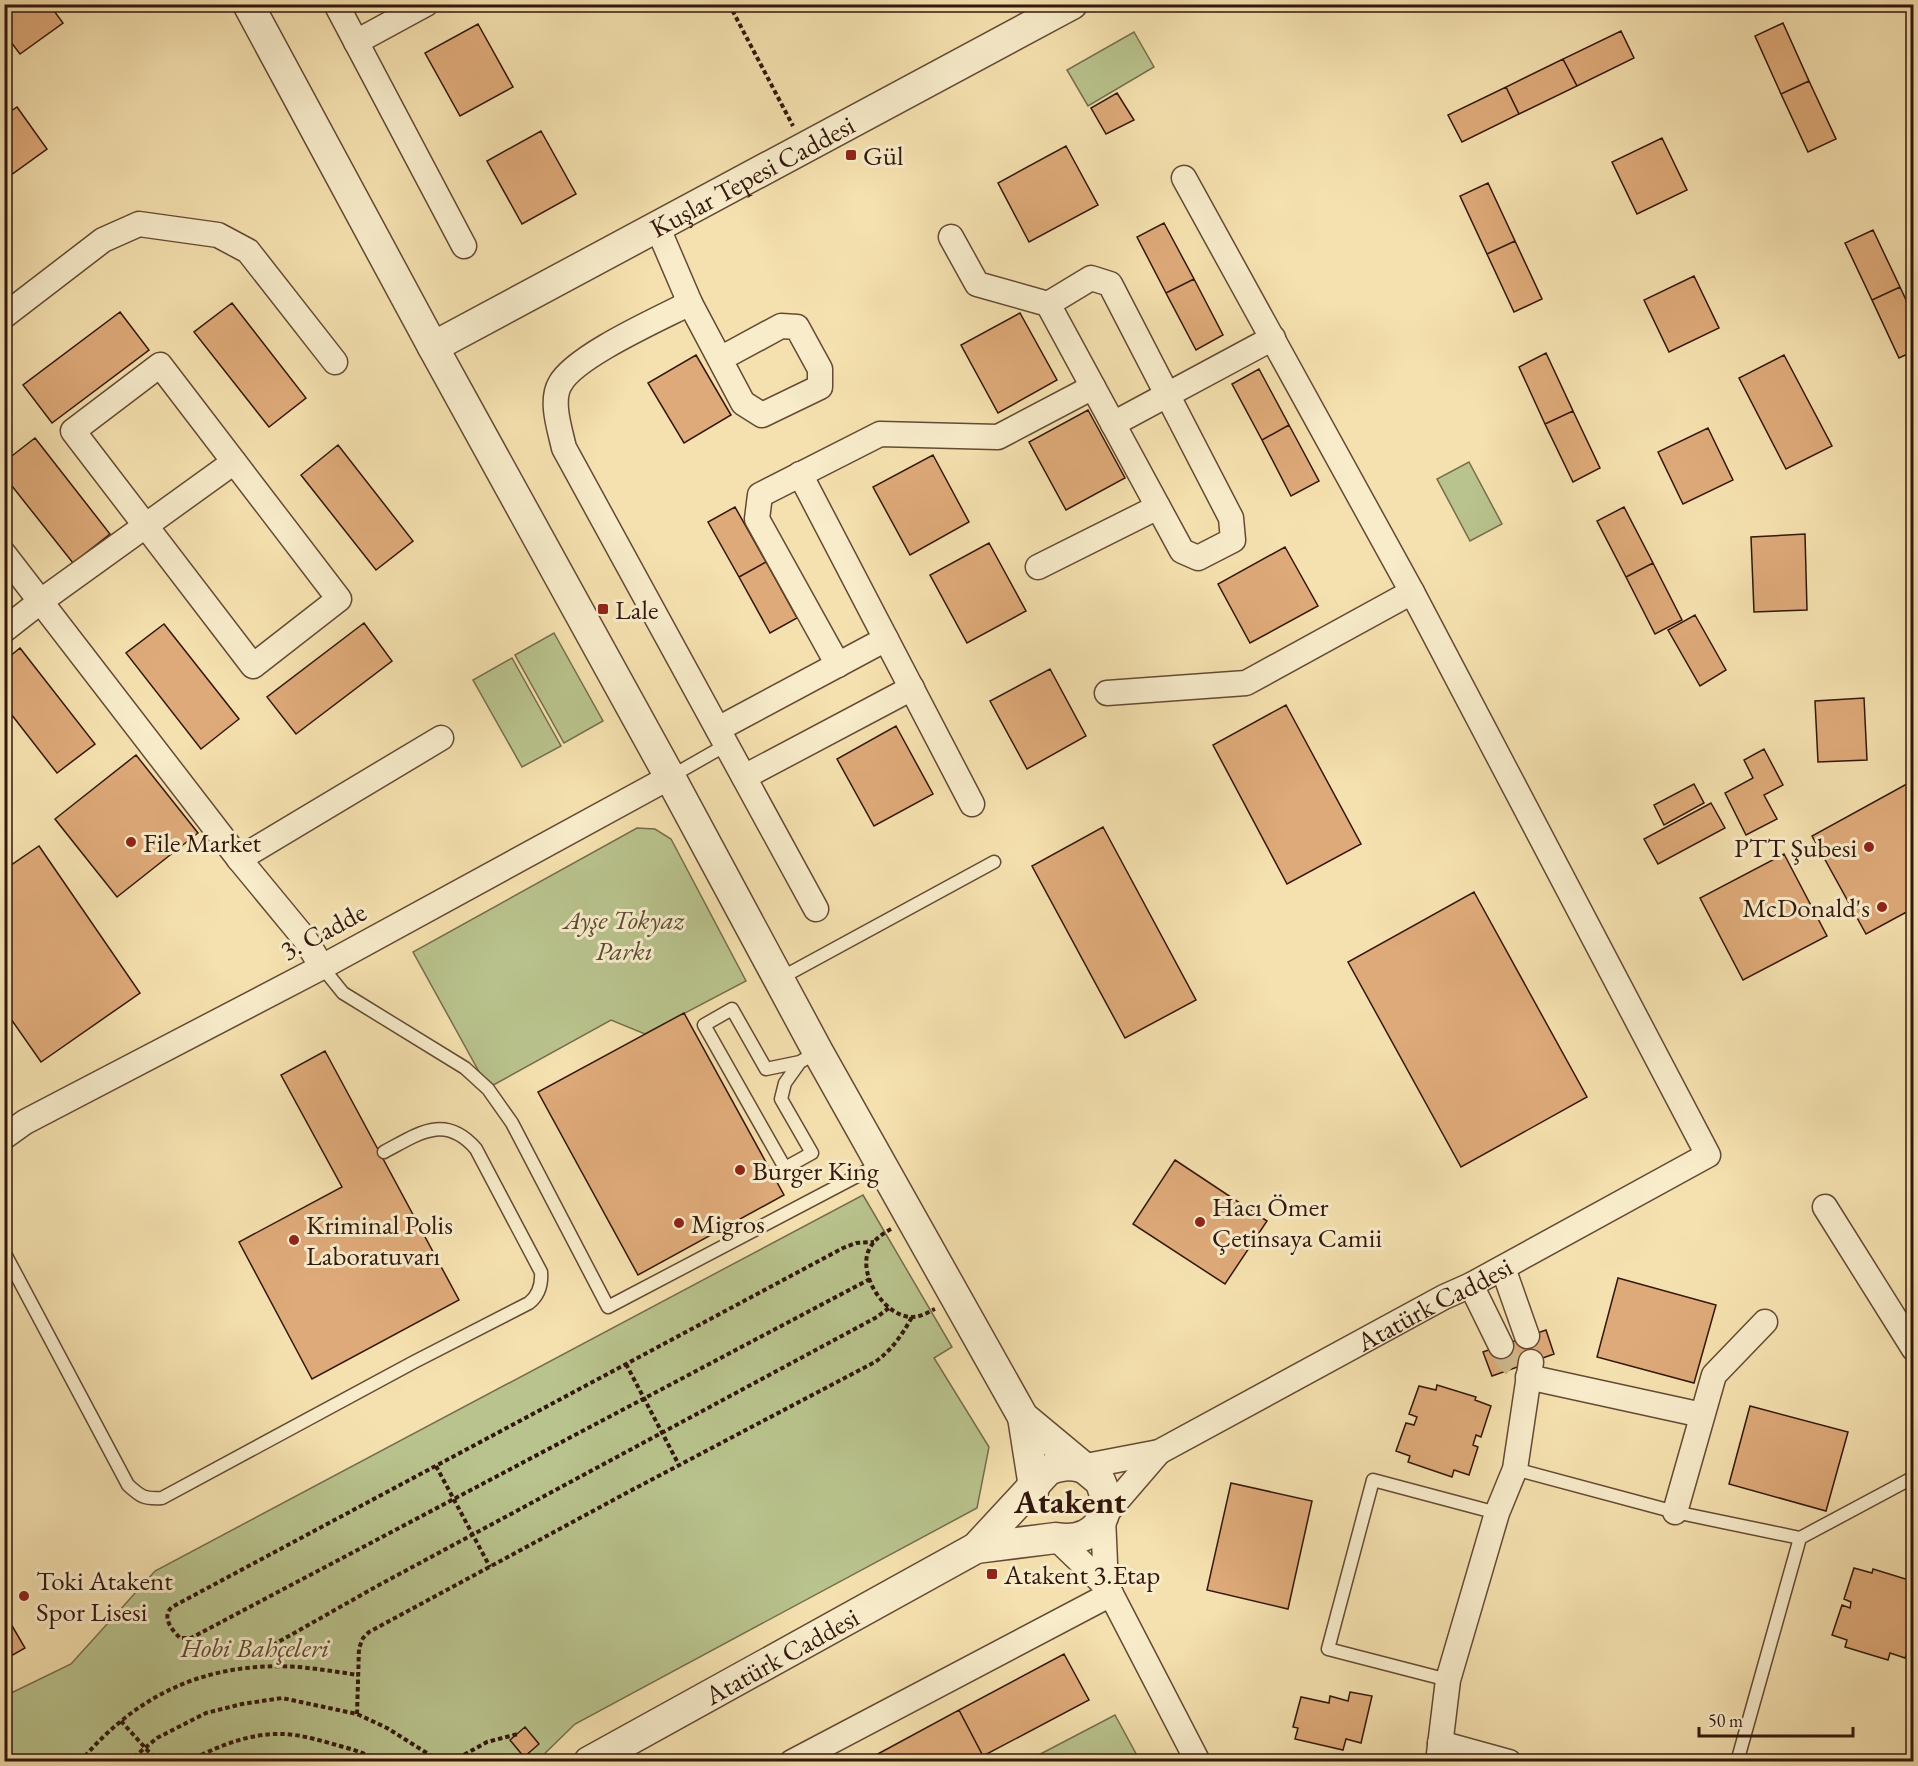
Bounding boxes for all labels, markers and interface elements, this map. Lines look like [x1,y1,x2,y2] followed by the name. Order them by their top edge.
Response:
[644,106,861,245] street label: Kuşlar Tepesi Caddesi
[863,138,903,173] place label: Gül
[844,148,858,162] marker: Gül
[615,592,659,627] place label: Lale
[596,602,610,616] marker: Lale
[143,825,262,860] place label: File Market
[1734,830,1857,865] place label: PTT Şubesi
[124,835,138,849] marker: File Market
[1862,840,1876,854] marker: PTT Şubesi
[1742,890,1870,925] place label: McDonald's
[274,894,372,968] street label: 3. Cadde
[1875,900,1889,914] marker: McDonald's
[562,902,684,968] park label: Ayşe Tokyaz Parkı
[752,1153,879,1188] place label: Burger King
[733,1163,747,1177] marker: Burger King
[1212,1189,1382,1255] place label: Hacı Ömer Çetinsaya Camii
[691,1206,765,1241] place label: Migros
[306,1207,453,1273] place label: Kriminal Polis Laboratuvarı
[1193,1215,1207,1229] marker: Hacı Ömer Çetinsaya Camii
[672,1216,686,1230] marker: Migros
[287,1233,301,1247] marker: Kriminal Polis Laboratuvarı
[1349,1248,1518,1359] street label: Atatürk Caddesi
[1013,1480,1127,1523] district label: Atakent
[1003,1557,1160,1592] place label: Atakent 3.Etap
[36,1563,173,1629] place label: Toki Atakent Spor Lisesi
[985,1567,999,1581] marker: Atakent 3.Etap
[17,1589,31,1603] marker: Toki Atakent Spor Lisesi
[697,1599,865,1713] street label: Atatürk Caddesi
[180,1630,330,1665] park label: Hobi Bahçeleri
[1699,1700,1854,1738] scale bar
[1708,1709,1743,1732] text: 50 m

